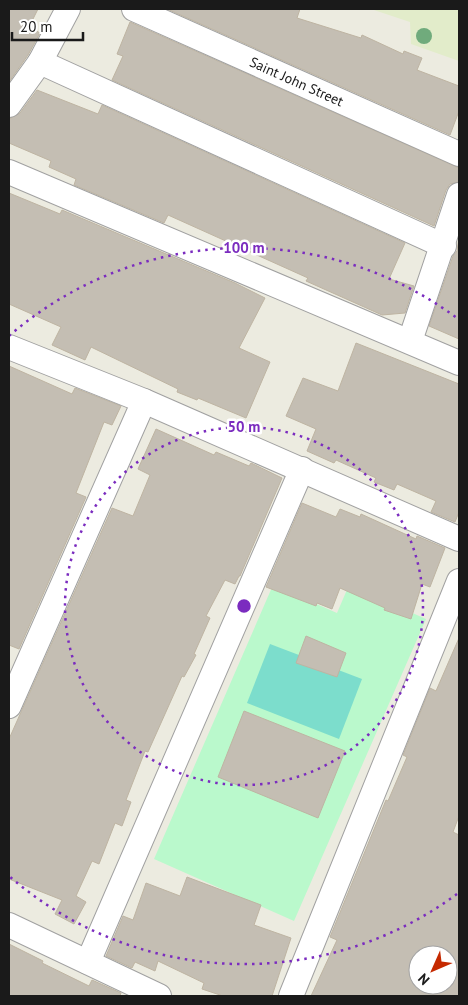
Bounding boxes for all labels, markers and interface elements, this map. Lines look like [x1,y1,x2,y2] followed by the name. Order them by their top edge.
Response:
[12,10,84,42] scale bar
[20,17,53,36] text: 20 m
[247,53,346,110] street label: Saint John Street
[223,238,265,257] text: 100 m
[228,417,260,436] text: 50 m
[235,597,253,615] centre of rings
[408,945,458,995] north arrow
[414,970,433,989] text: N

